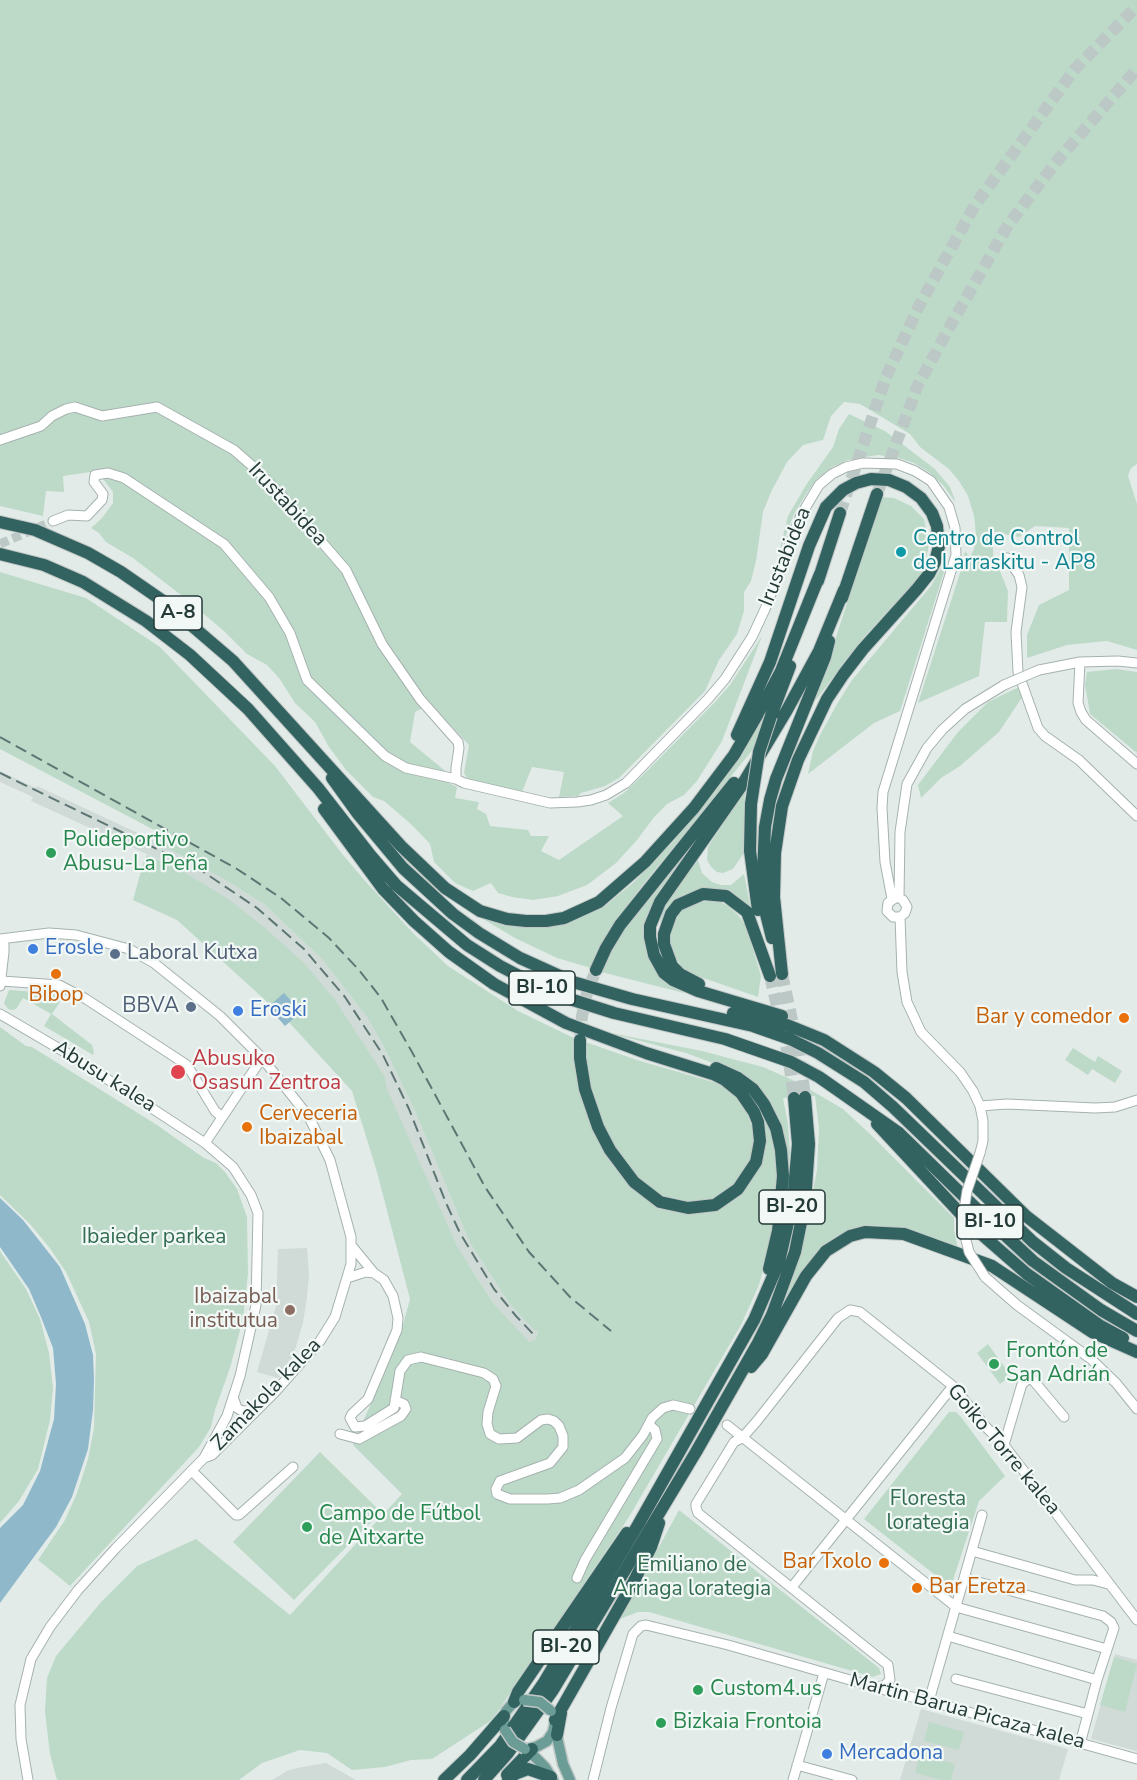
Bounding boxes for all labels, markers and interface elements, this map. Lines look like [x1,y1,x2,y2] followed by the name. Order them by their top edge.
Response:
[242,458,332,552] street label: Irustabidea
[755,504,817,610] street label: Irustabidea
[913,527,1096,577] place label: Centro de Control de Larraskitu - AP8
[894,545,908,559] marker: Centro de Control de Larraskitu - AP8
[154,596,202,630] road number: A-8
[63,828,208,878] place label: Polideportivo Abusu-La Peña
[44,846,58,860] marker: Polideportivo Abusu-La Peña
[45,936,104,962] place label: Erosle
[127,941,258,967] place label: Laboral Kutxa
[26,942,40,956] marker: Erosle
[108,947,122,961] marker: Laboral Kutxa
[49,967,63,981] marker: Bibop
[509,971,575,1005] road number: BI-10
[28,983,84,1009] place label: Bibop
[122,994,179,1020] place label: BBVA
[250,998,307,1024] place label: Eroski
[184,1000,198,1014] marker: BBVA
[231,1004,245,1018] marker: Eroski
[976,1005,1112,1031] place label: Bar y comedor
[1117,1011,1131,1025] marker: Bar y comedor
[48,1035,160,1119] street label: Abusu kalea
[192,1047,341,1097] place label: Abusuko Osasun Zentroa
[169,1063,187,1081] marker: Abusuko Osasun Zentroa
[259,1102,358,1152] place label: Cerveceria Ibaizabal
[240,1120,254,1134] marker: Cerveceria Ibaizabal
[759,1190,825,1224] road number: BI-20
[957,1205,1023,1239] road number: BI-10
[82,1225,226,1251] park label: Ibaieder parkea
[190,1285,278,1335] place label: Ibaizabal institutua
[283,1303,297,1317] marker: Ibaizabal institutua
[207,1333,327,1457] street label: Zamakola kalea
[1006,1339,1110,1389] place label: Frontón de San Adrián
[987,1357,1001,1371] marker: Frontón de San Adrián
[941,1379,1065,1521] street label: Goiko Torre kalea
[886,1487,970,1537] park label: Floresta lorategia
[319,1502,481,1552] place label: Campo de Fútbol de Aitxarte
[300,1520,314,1534] marker: Campo de Fútbol de Aitxarte
[782,1550,872,1576] place label: Bar Txolo
[613,1553,771,1603] park label: Emiliano de Arriaga lorategia
[877,1556,891,1570] marker: Bar Txolo
[929,1575,1026,1601] place label: Bar Eretza
[910,1581,924,1595] marker: Bar Eretza
[533,1630,599,1664] road number: BI-20
[846,1668,1088,1756] street label: Martin Barua Picaza kalea
[710,1677,822,1703] place label: Custom4.us
[691,1683,705,1697] marker: Custom4.us
[673,1710,822,1736] place label: Bizkaia Frontoia
[654,1716,668,1730] marker: Bizkaia Frontoia
[839,1741,943,1767] place label: Mercadona
[820,1747,834,1761] marker: Mercadona

